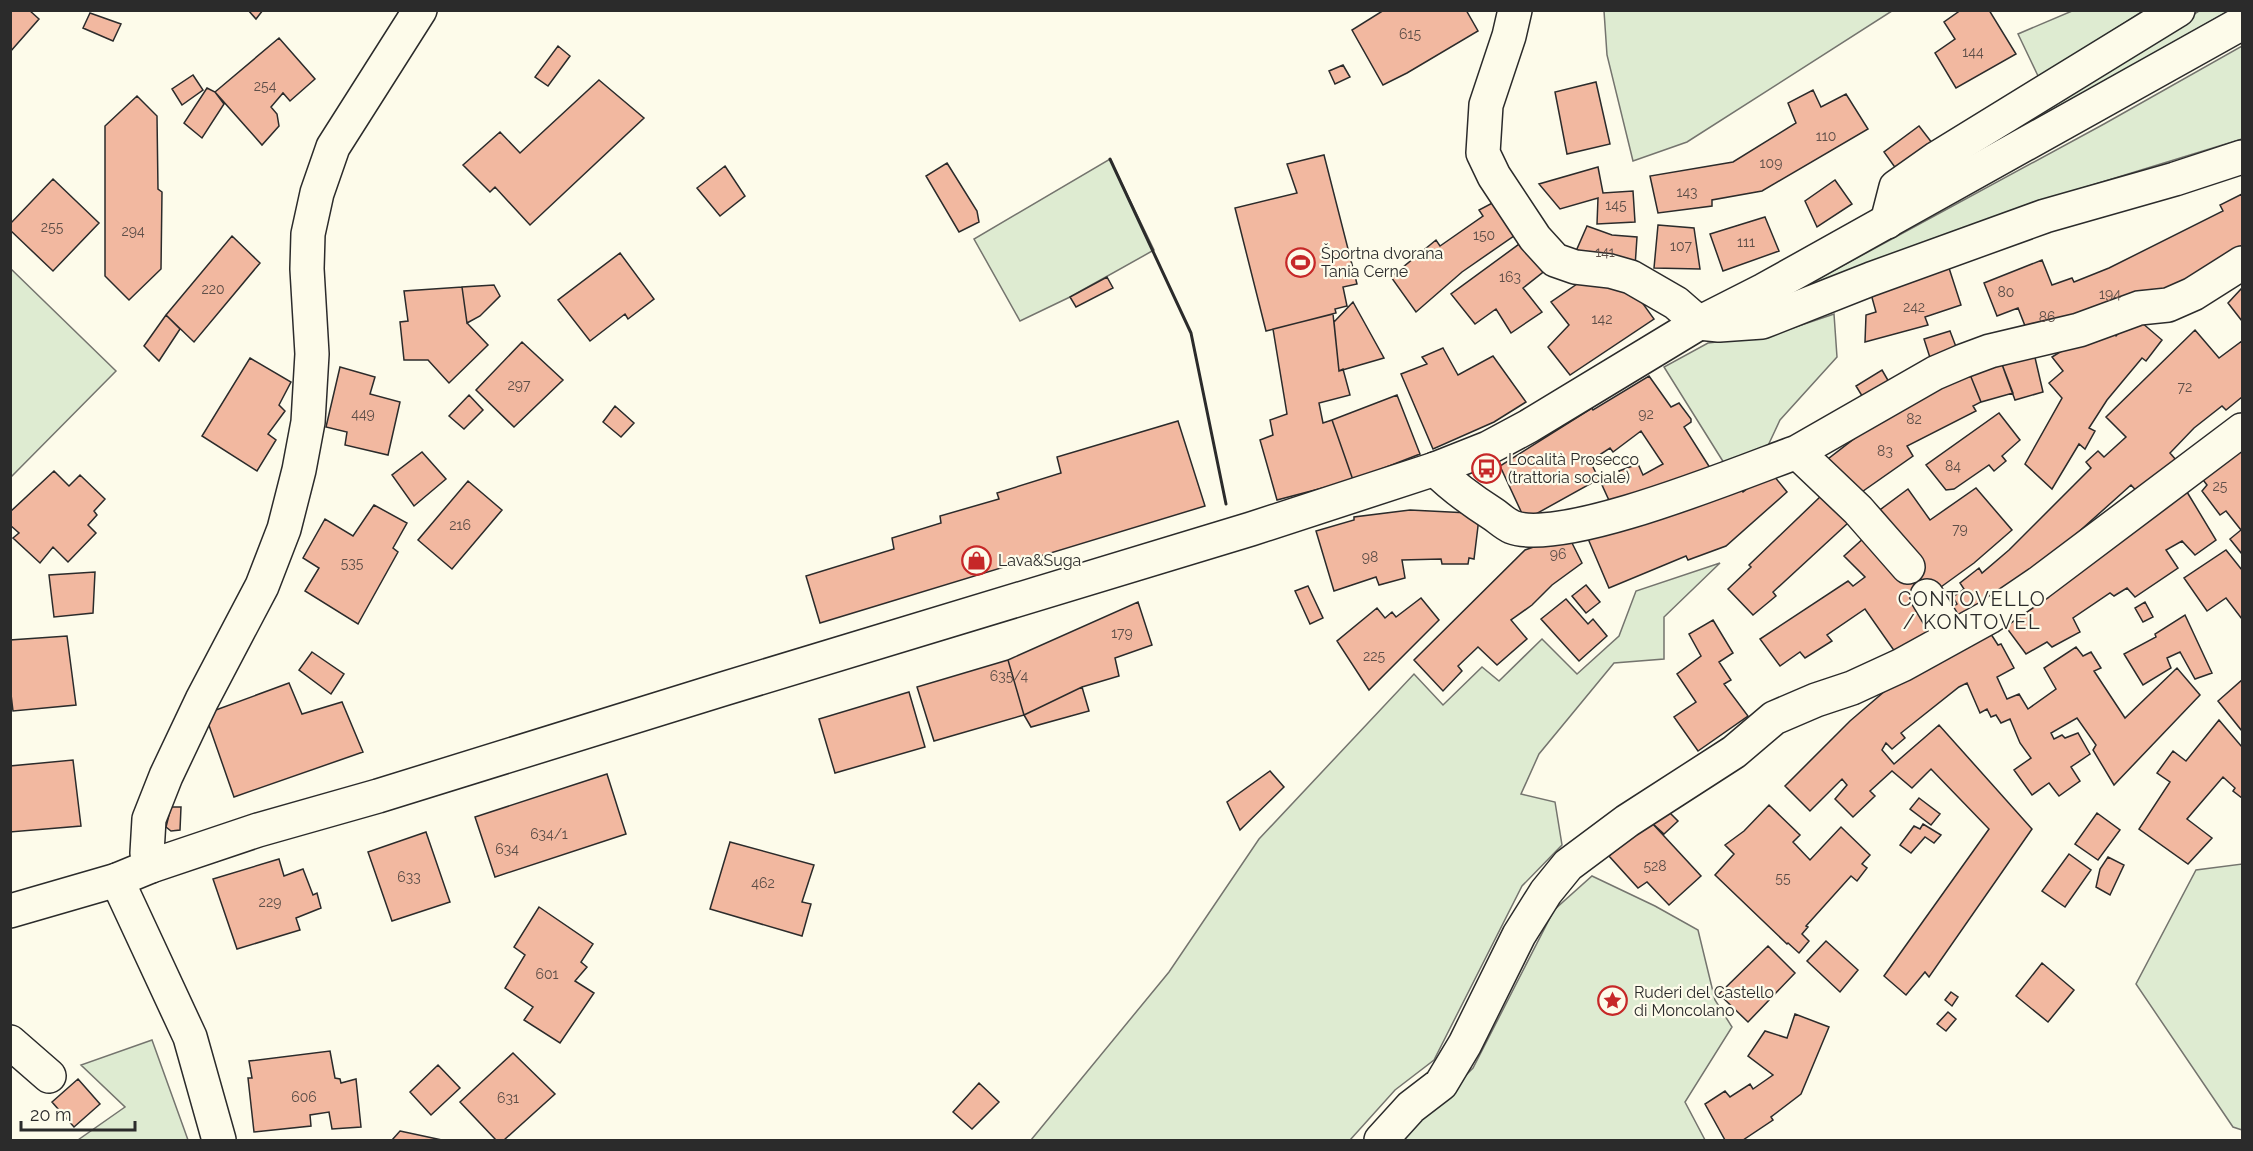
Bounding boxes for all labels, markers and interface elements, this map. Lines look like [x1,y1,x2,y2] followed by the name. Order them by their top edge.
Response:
[1399,26,1421,42] house number: 615
[1962,44,1984,60] house number: 144
[254,78,277,94] house number: 254
[1816,128,1836,144] house number: 110
[1760,155,1782,171] house number: 109
[1676,184,1698,200] house number: 143
[1605,197,1627,213] house number: 145
[41,219,64,235] house number: 255
[121,223,145,239] house number: 294
[1473,227,1495,243] house number: 150
[1737,234,1755,250] house number: 111
[1670,238,1692,254] house number: 107
[1321,243,1443,281] place label: Športna dvorana Tania Cerne
[1595,244,1615,260] house number: 141
[1284,246,1316,278] sports icon: Športna dvorana Tania Cerne
[1499,269,1521,285] house number: 163
[201,281,225,297] house number: 220
[1998,284,2014,300] house number: 80
[2099,286,2121,302] house number: 194
[1903,299,1925,315] house number: 242
[2039,309,2055,325] house number: 86
[1592,311,1612,327] house number: 142
[508,377,531,393] house number: 297
[2178,379,2192,395] house number: 72
[351,406,375,422] house number: 449
[1638,406,1654,422] house number: 92
[1906,411,1922,427] house number: 82
[1877,443,1893,459] house number: 83
[1508,450,1639,487] place label: Località Prosecco (trattoria sociale)
[1471,452,1503,484] bus stop icon: Località Prosecco (trattoria sociale)
[1945,458,1961,474] house number: 84
[2213,478,2228,494] house number: 25
[449,517,471,533] house number: 216
[1952,521,1968,537] house number: 79
[961,544,993,576] shop icon: Lava&Suga
[1550,546,1566,562] house number: 96
[1362,549,1378,565] house number: 98
[998,551,1081,570] place label: Lava&Suga
[341,555,364,571] house number: 535
[1898,587,2046,634] district label: CONTOVELLO / KONTOVEL
[1111,625,1133,641] house number: 179
[1363,648,1385,664] house number: 225
[990,668,1029,684] house number: 635/4
[530,826,568,842] house number: 634/1
[495,841,519,857] house number: 634
[1643,858,1667,874] house number: 528
[397,869,421,885] house number: 633
[1775,870,1791,886] house number: 55
[751,875,775,891] house number: 462
[259,894,281,910] house number: 229
[535,966,559,982] house number: 601
[1634,983,1774,1020] place label: Ruderi del Castello di Moncolano
[1597,985,1629,1017] place icon: Ruderi del Castello di Moncolano
[291,1089,317,1105] house number: 606
[497,1090,519,1106] house number: 631
[21,1094,135,1132] scale bar
[30,1104,72,1125] text: 20 m

